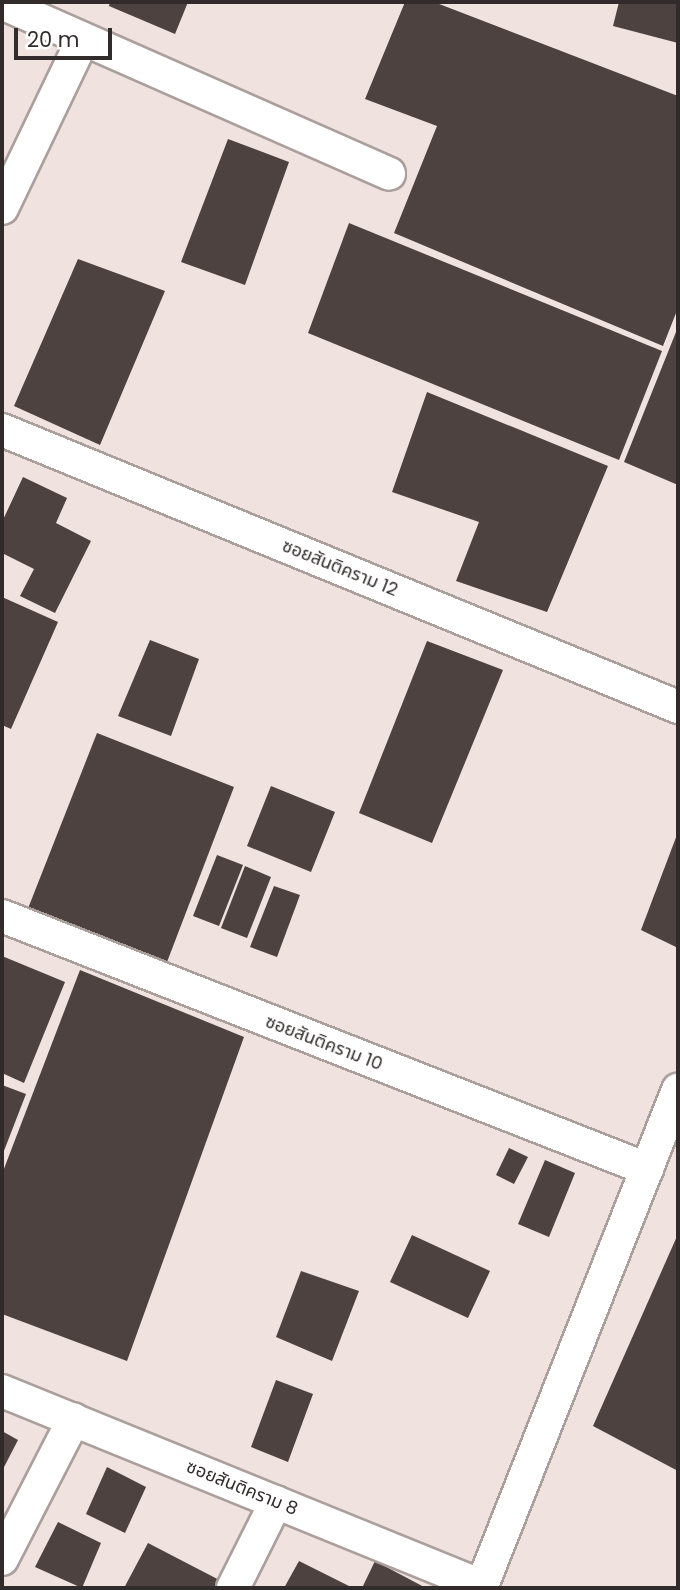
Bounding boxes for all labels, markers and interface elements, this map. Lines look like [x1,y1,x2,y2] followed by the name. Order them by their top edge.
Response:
[18,14,116,58] scale bar
[27,25,80,54] text: 20 m
[279,535,401,601] street label: ซอยสันติคราม 12
[262,1011,386,1075] street label: ซอยสันติคราม 10
[183,1456,301,1520] street label: ซอยสันติคราม 8

